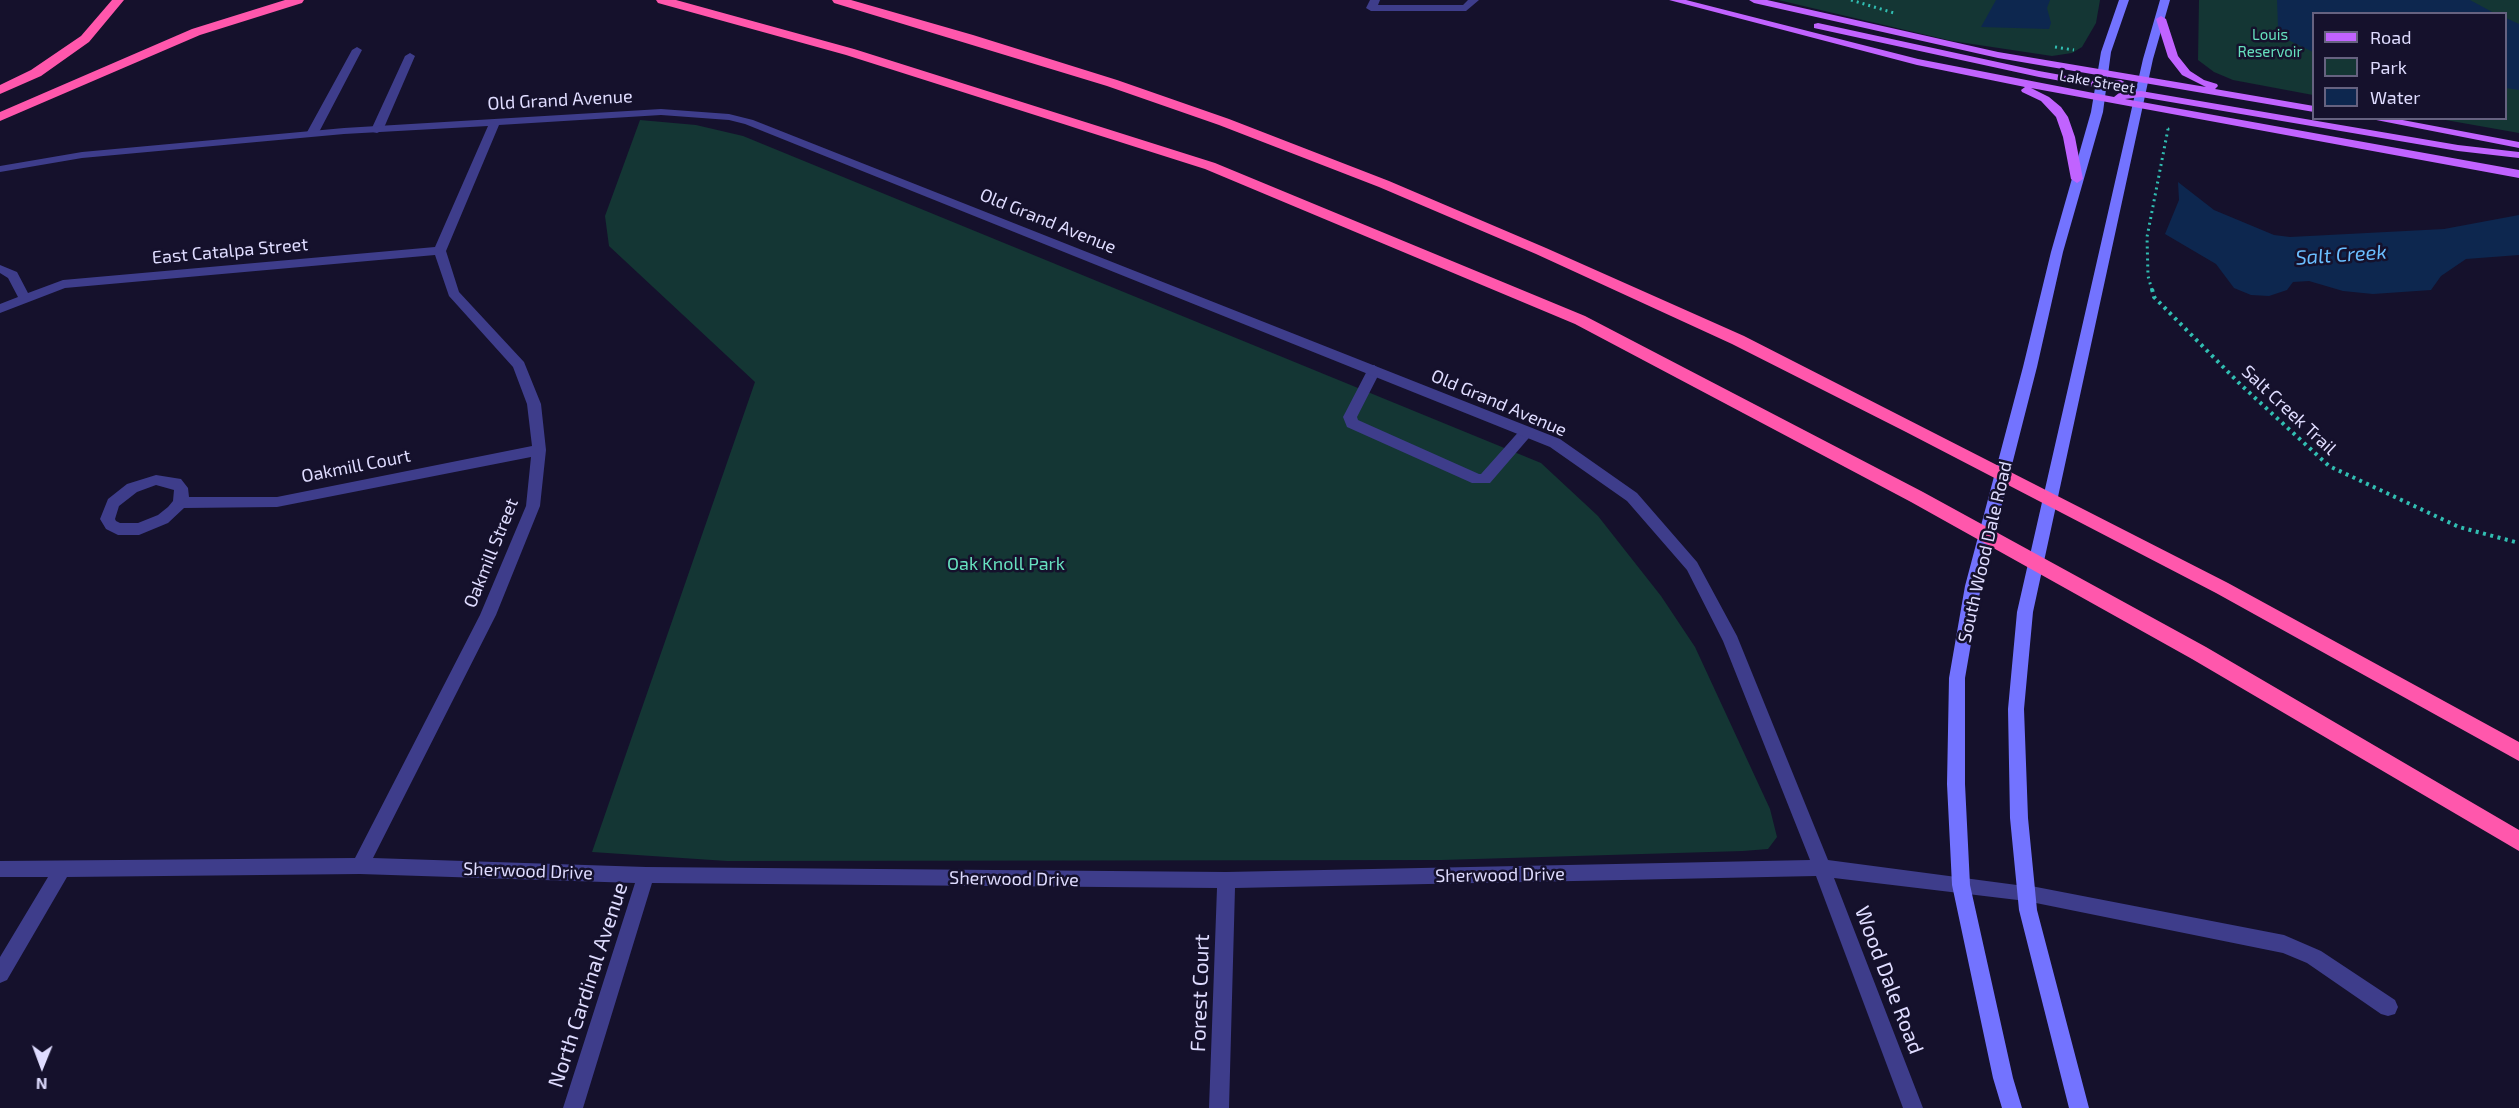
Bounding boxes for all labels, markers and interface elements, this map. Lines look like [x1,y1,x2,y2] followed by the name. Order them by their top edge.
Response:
[2312,12,2507,120] legend
[2237,26,2303,61] park label: Louis Reservoir
[2370,26,2411,48] text: Road
[2370,56,2407,78] text: Park
[2058,66,2136,98] street label: Lake Street
[487,85,633,115] street label: Old Grand Avenue
[2370,86,2420,108] text: Water
[977,184,1119,258] street label: Old Grand Avenue
[151,233,309,269] street label: East Catalpa Street
[2295,240,2387,270] water label: Salt Creek
[2237,361,2341,459] street label: Salt Creek Trail
[1428,365,1570,441] street label: Old Grand Avenue
[300,445,412,487] street label: Oakmill Court
[1954,459,2016,645] street label: South Wood Dale Road
[459,495,523,611] street label: Oakmill Street
[947,553,1065,575] park label: Oak Knoll Park
[463,858,593,884] street label: Sherwood Drive
[1435,863,1565,887] street label: Sherwood Drive
[949,867,1079,891] street label: Sherwood Drive
[543,879,633,1091] street label: North Cardinal Avenue
[1849,903,1929,1057] street label: Wood Dale Road
[1185,934,1215,1052] street label: Forest Court
[12,1036,72,1096] north arrow
[36,1075,48,1094] text: N

